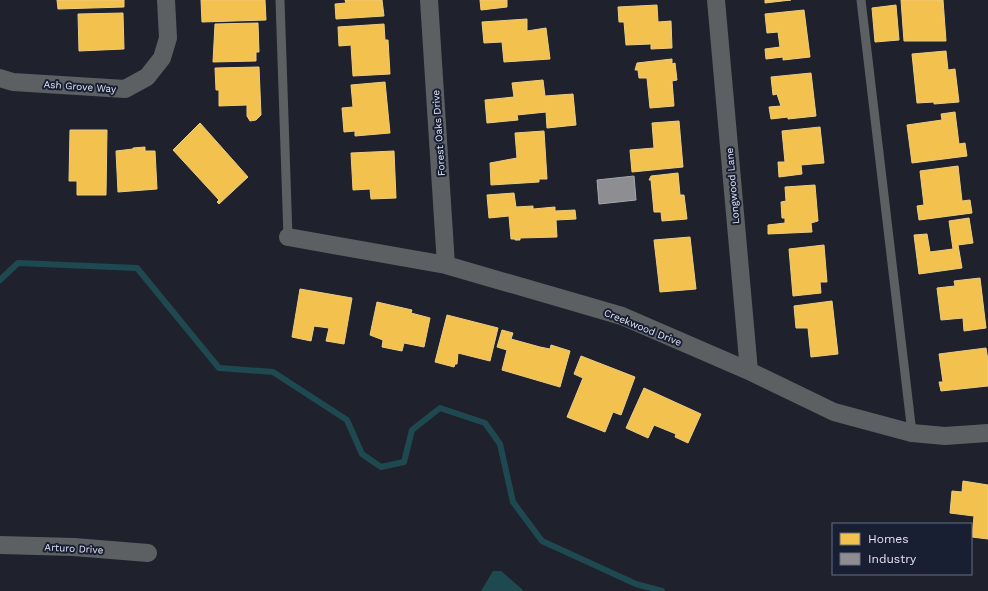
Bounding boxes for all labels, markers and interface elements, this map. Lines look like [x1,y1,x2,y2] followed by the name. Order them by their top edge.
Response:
[43,78,117,95] street label: Ash Grove Way
[430,89,447,176] street label: Forest Oaks Drive
[724,147,741,225] street label: Longwood Lane
[602,307,683,348] street label: Creekwood Drive
[832,523,972,575] legend
[868,532,909,546] text: Homes
[44,541,104,556] street label: Arturo Drive
[868,552,917,566] text: Industry

